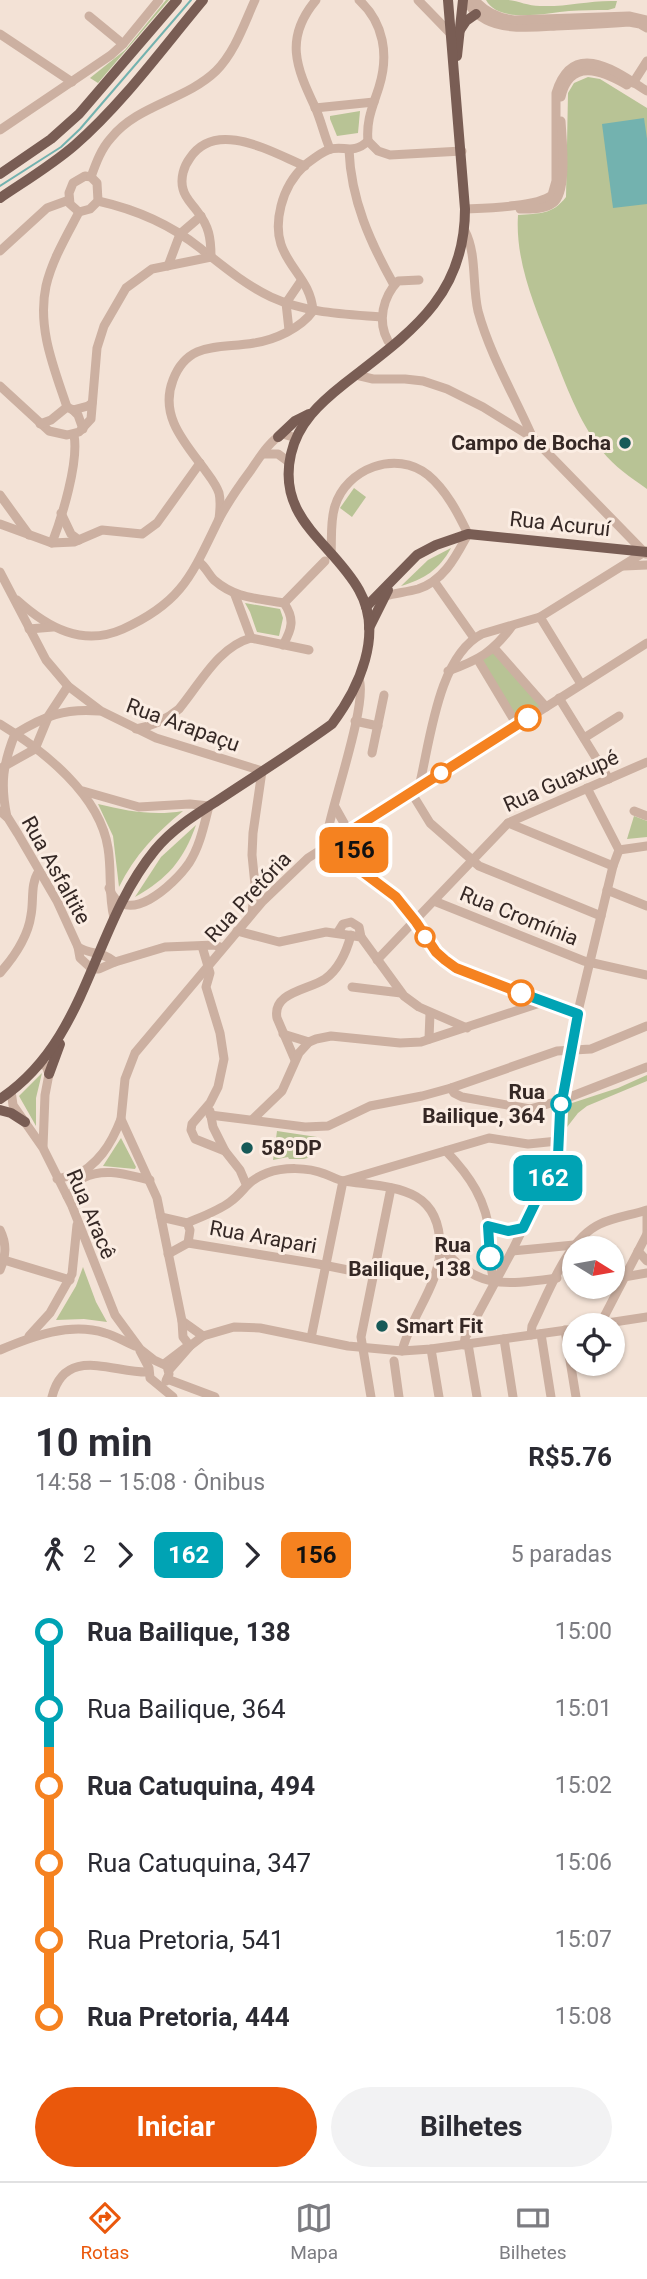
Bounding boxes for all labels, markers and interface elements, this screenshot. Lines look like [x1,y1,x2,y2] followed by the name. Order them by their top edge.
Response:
[451,431,611,455] place label: Campo de Bocha
[617,435,633,451] marker: Campo de Bocha
[508,507,612,541] street label: Rua Acuruí
[123,693,243,757] street label: Rua Arapaçu
[515,705,541,731] unlabelled marker
[500,745,622,817] street label: Rua Guaxupé
[431,763,451,783] unlabelled marker
[17,812,95,928] street label: Rua Asfaltite
[314,827,394,873] line badge: 156
[333,836,375,864] text: 156
[200,847,296,947] street label: Rua Pretória
[456,881,582,951] street label: Rua Cromínia
[415,927,435,947] unlabelled marker
[508,980,534,1006] unlabelled marker
[422,1080,545,1128] place label: Rua Bailique, 364
[551,1094,571,1114] marker: Rua Bailique, 364
[261,1136,322,1160] place label: 58ºDP
[239,1140,255,1156] marker: 58ºDP
[508,1155,588,1201] line badge: 162
[527,1164,569,1192] text: 162
[61,1166,121,1262] street label: Rua Aracê
[208,1216,318,1258] street label: Rua Arapari
[348,1233,471,1281] place label: Rua Bailique, 138
[562,1236,625,1298] north arrow
[562,1236,625,1376] map controls
[477,1244,503,1270] marker: Rua Bailique, 138
[562,1313,625,1376] button: locate
[396,1314,483,1338] place label: Smart Fit
[374,1318,390,1334] marker: Smart Fit
[35,1421,152,1465] text: 10 min
[528,1442,612,1472] text: R$5.76
[35,1469,265,1496] text: 14:58 – 15:08 · Ônibus
[35,1536,73,1574] icon: walk
[106,1536,144,1574] icon: forward
[233,1536,271,1574] icon: forward
[83,1541,96,1568] text: 2
[168,1541,209,1569] text: 162
[295,1541,337,1569] text: 156
[511,1541,612,1568] text: 5 paradas
[87,1617,291,1647] text: Rua Bailique, 138
[555,1618,612,1645] text: 15:00
[87,1694,286,1724] text: Rua Bailique, 364
[555,1695,612,1722] text: 15:01
[87,1771,315,1801] text: Rua Catuquina, 494
[555,1772,612,1799] text: 15:02
[87,1848,311,1878] text: Rua Catuquina, 347
[555,1849,612,1876] text: 15:06
[87,1925,284,1955] text: Rua Pretoria, 541
[555,1926,612,1953] text: 15:07
[87,2002,290,2032] text: Rua Pretoria, 444
[555,2003,612,2030] text: 15:08
[35,2087,317,2167] button: Iniciar
[331,2087,612,2167] button: Bilhetes
[80,2199,129,2264] tab: Rotas
[290,2199,338,2264] tab: Mapa
[499,2199,567,2264] tab: Bilhetes

